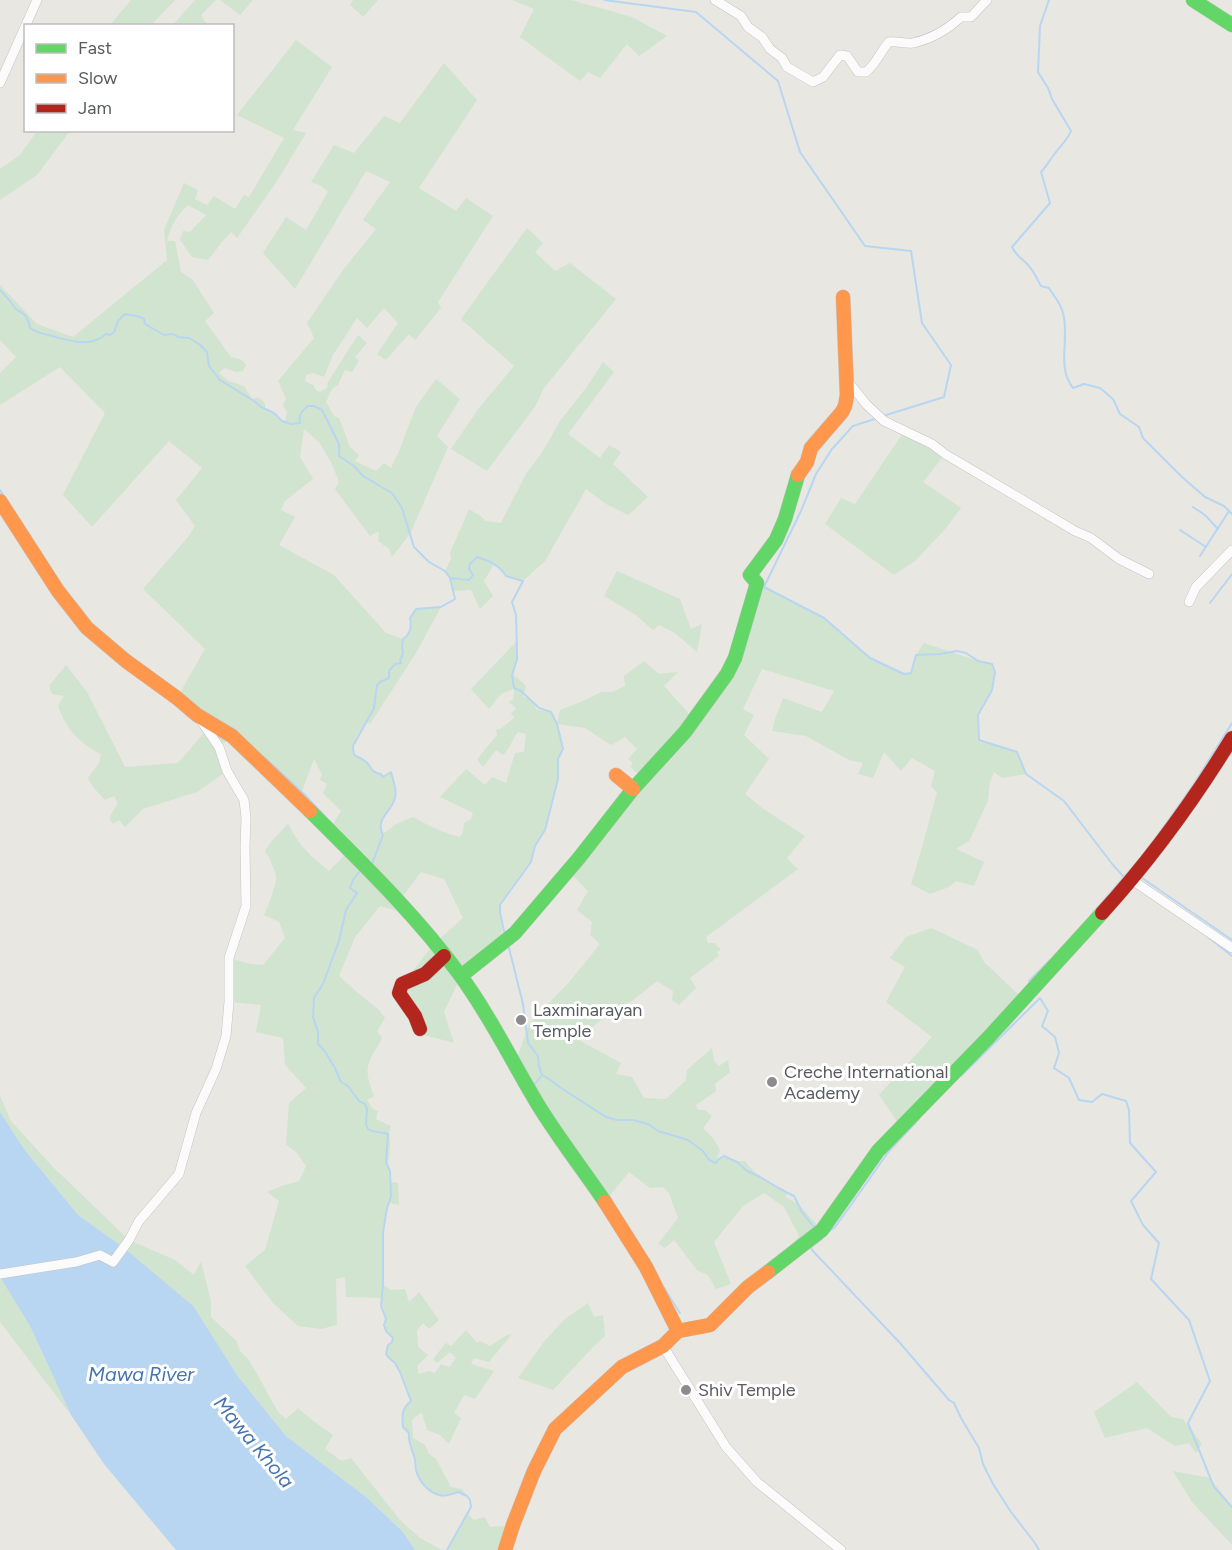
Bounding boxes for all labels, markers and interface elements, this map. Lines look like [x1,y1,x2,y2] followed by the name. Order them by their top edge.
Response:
[24,24,234,132] legend
[78,37,112,59] text: Fast
[78,67,117,89] text: Slow
[78,97,112,119] text: Jam
[533,999,642,1042] place label: Laxminarayan Temple
[514,1013,528,1027] marker: Laxminarayan Temple
[784,1061,948,1104] place label: Creche International Academy
[765,1075,779,1089] marker: Creche International Academy
[88,1362,195,1386] water label: Mawa River
[698,1379,796,1401] place label: Shiv Temple
[679,1383,693,1397] marker: Shiv Temple
[209,1391,299,1493] water label: Mawa Khola

